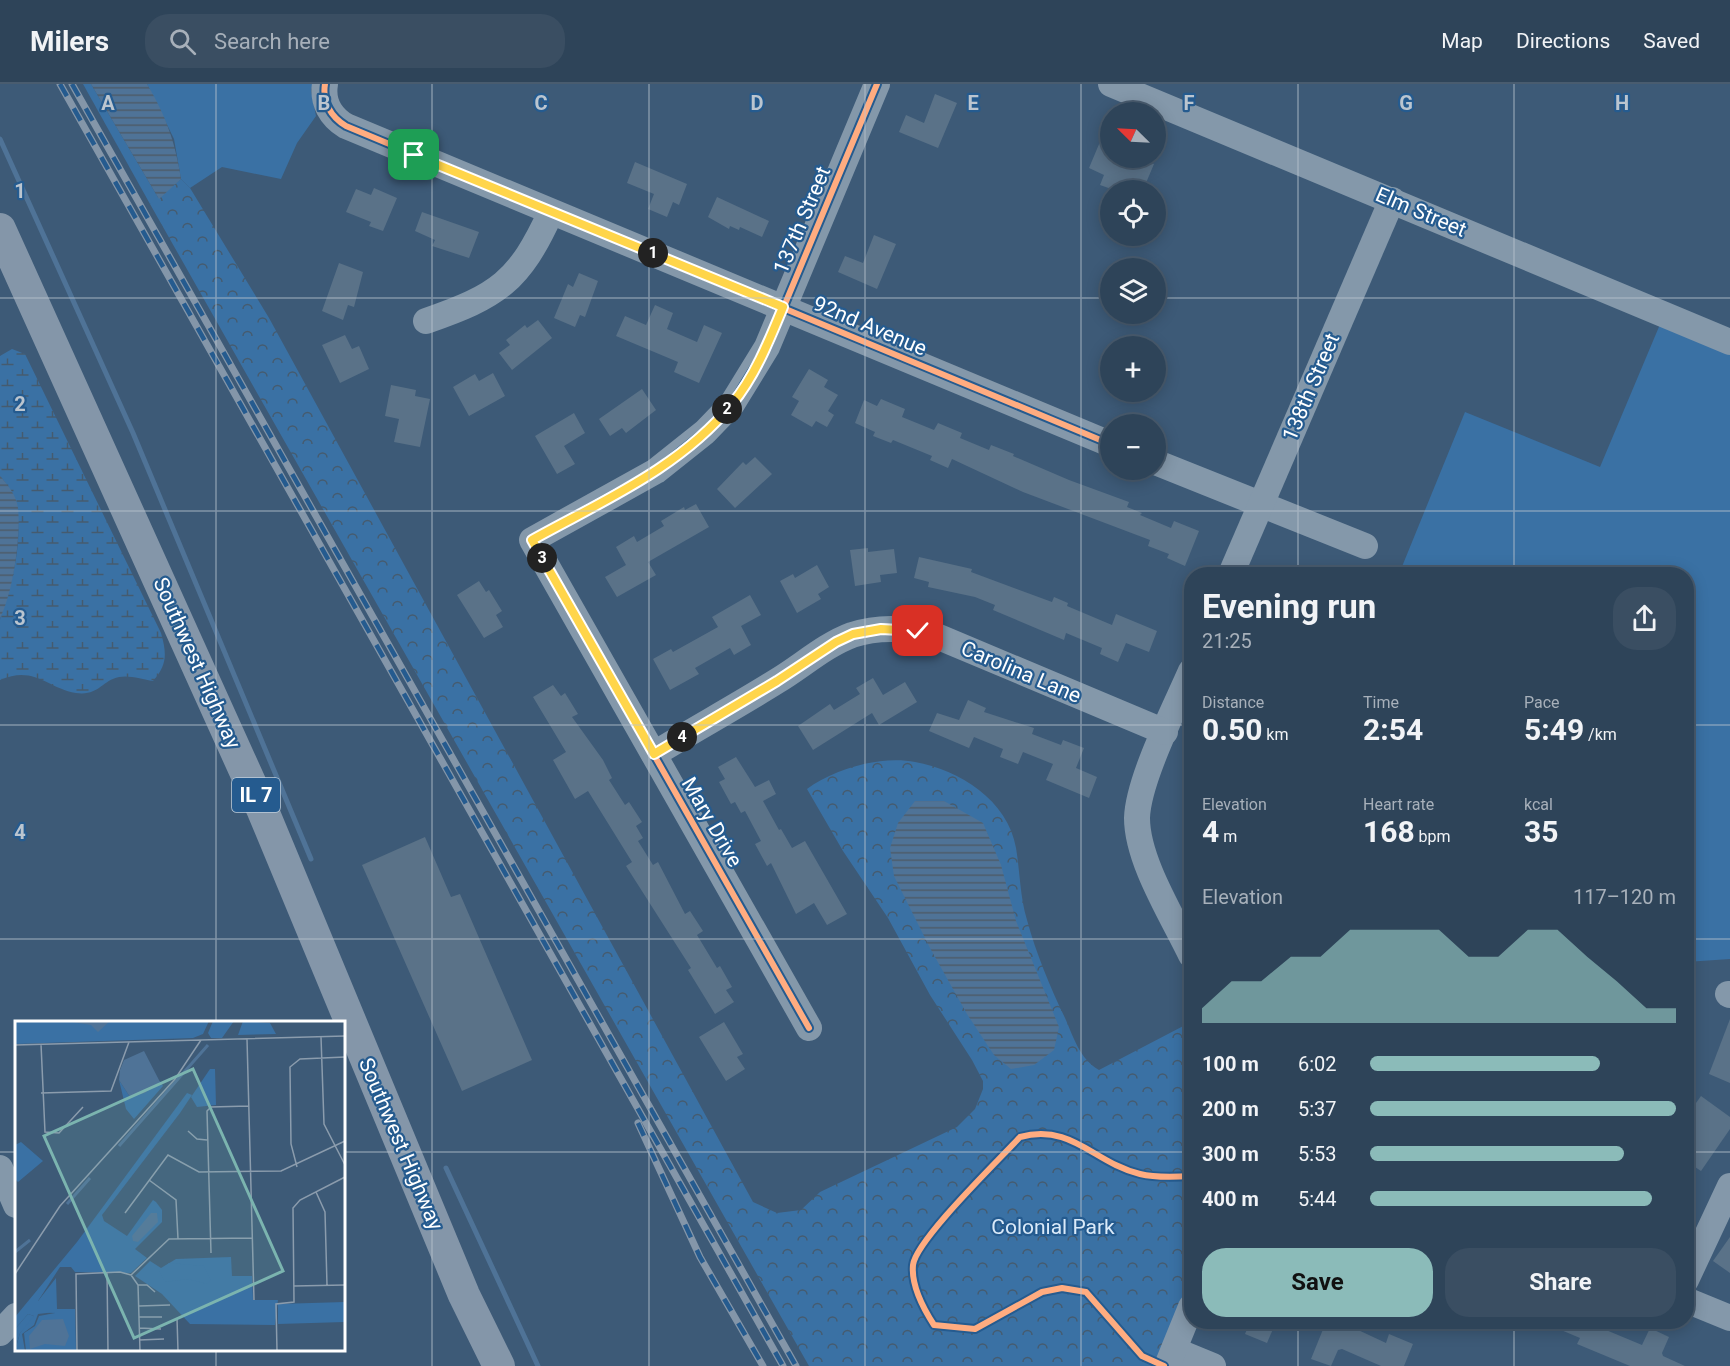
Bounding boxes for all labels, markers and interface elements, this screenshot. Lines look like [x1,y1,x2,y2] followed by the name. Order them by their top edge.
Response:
[145,14,565,68] search box
[30,25,109,58] text: Milers
[166,25,199,58] icon: search
[214,29,330,54] text: Search here
[1441,29,1483,53] text: Map
[1516,29,1610,53] text: Directions
[1643,29,1700,53] text: Saved
[101,91,115,115] text: A
[318,91,330,115] text: B
[534,91,548,115] text: C
[751,91,764,115] text: D
[967,91,979,115] text: E
[1184,91,1195,115] text: F
[1399,91,1413,115] text: G
[1615,91,1629,115] text: H
[1100,102,1166,168] north arrow
[1100,102,1166,480] map controls
[388,129,439,180] pin
[397,138,430,171] icon: arrive
[769,163,835,277] street label: 137th Street
[14,179,26,203] text: 1
[1100,180,1166,246] button: locate
[1372,182,1470,242] street label: Elm Street
[638,238,668,268] pin: 1
[648,243,658,262] text: 1
[1100,258,1166,324] button: layers
[810,291,930,361] street label: 92nd Avenue
[1278,330,1344,444] street label: 138th Street
[1100,336,1166,402] button: +
[14,392,26,416] text: 2
[712,394,742,424] pin: 2
[722,399,732,418] text: 2
[1100,414,1166,480] button: −
[527,543,557,573] pin: 3
[537,548,547,567] text: 3
[148,574,246,752] street label: Southwest Highway
[1202,587,1376,626] text: Evening run
[1613,587,1676,650] button: share
[892,605,943,656] pin
[14,606,26,630] text: 3
[901,614,934,647] icon: check
[1202,629,1252,653] text: 21:25
[957,636,1085,708] street label: Carolina Lane
[1202,693,1264,712] text: Distance
[1363,693,1399,712] text: Time
[1524,693,1560,712] text: Pace
[1202,712,1262,747] text: 0.50
[1363,712,1423,747] text: 2:54
[1524,712,1584,747] text: 5:49
[667,722,697,752] pin: 4
[1262,725,1288,744] text: km
[1584,725,1617,744] text: /km
[677,727,687,746] text: 4
[677,773,747,871] street label: Mary Drive
[232,778,280,812] road number: IL 7
[1202,795,1267,814] text: Elevation
[1363,795,1434,814] text: Heart rate
[1524,795,1553,814] text: kcal
[1202,814,1219,849] text: 4
[1363,814,1415,849] text: 168
[1524,814,1558,849] text: 35
[14,820,26,844] text: 4
[1219,827,1237,846] text: m
[1415,827,1451,846] text: bpm
[1202,885,1283,909] text: Elevation
[1573,885,1676,909] text: 117–120 m
[15,1021,345,1351] inset map
[1202,1052,1259,1076] text: 100 m
[1298,1052,1337,1076] text: 6:02
[354,1054,448,1234] street label: Southwest Highway
[1202,1097,1259,1121] text: 200 m
[1298,1097,1337,1121] text: 5:37
[1202,1142,1259,1166] text: 300 m
[1298,1142,1337,1166] text: 5:53
[1202,1187,1259,1211] text: 400 m
[1298,1187,1337,1211] text: 5:44
[991,1215,1115,1239] park label: Colonial Park
[1202,1248,1433,1317] button: Save
[1445,1248,1676,1317] button: Share

